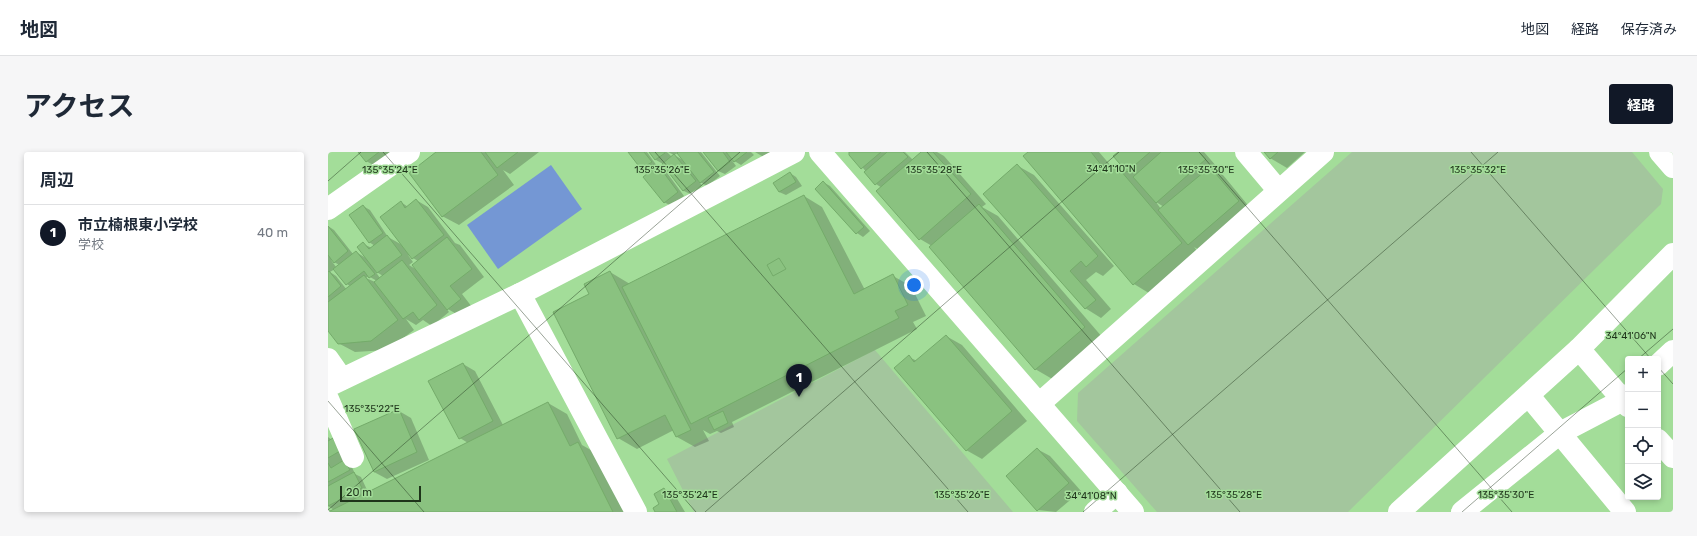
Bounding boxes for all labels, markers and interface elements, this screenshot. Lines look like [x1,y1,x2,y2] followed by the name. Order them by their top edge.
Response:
[20,18,58,41] text: 地図
[1521,21,1549,38] text: 地図
[1571,21,1599,38] text: 経路
[1621,21,1677,38] text: 保存済み
[1609,84,1673,124] button: 経路
[24,90,135,123] text: アクセス
[1086,163,1136,175] text: 34°41'10"N
[362,164,418,176] text: 135°35'24"E
[634,164,690,176] text: 135°35'26"E
[906,164,962,176] text: 135°35'28"E
[1178,164,1234,176] text: 135°35'30"E
[1450,164,1506,176] text: 135°35'32"E
[40,170,74,190] text: 周辺
[78,216,198,234] text: 市立楠根東小学校
[50,225,56,240] text: 1
[257,225,288,240] text: 40 m
[78,237,104,252] text: 学校
[904,275,924,295] your location
[1606,330,1656,342] text: 34°41'06"N
[1625,356,1661,500] map controls
[1625,356,1661,392] button: +
[786,364,812,397] pin: 1
[1625,392,1661,428] button: −
[344,403,400,415] text: 135°35'22"E
[1625,428,1661,464] button: locate
[1625,464,1661,500] button: layers
[340,484,421,503] scale bar
[346,486,372,499] text: 20 m
[662,489,718,501] text: 135°35'24"E
[934,489,990,501] text: 135°35'26"E
[1206,489,1262,501] text: 135°35'28"E
[1478,489,1534,501] text: 135°35'30"E
[1065,490,1117,502] text: 34°41'08"N

